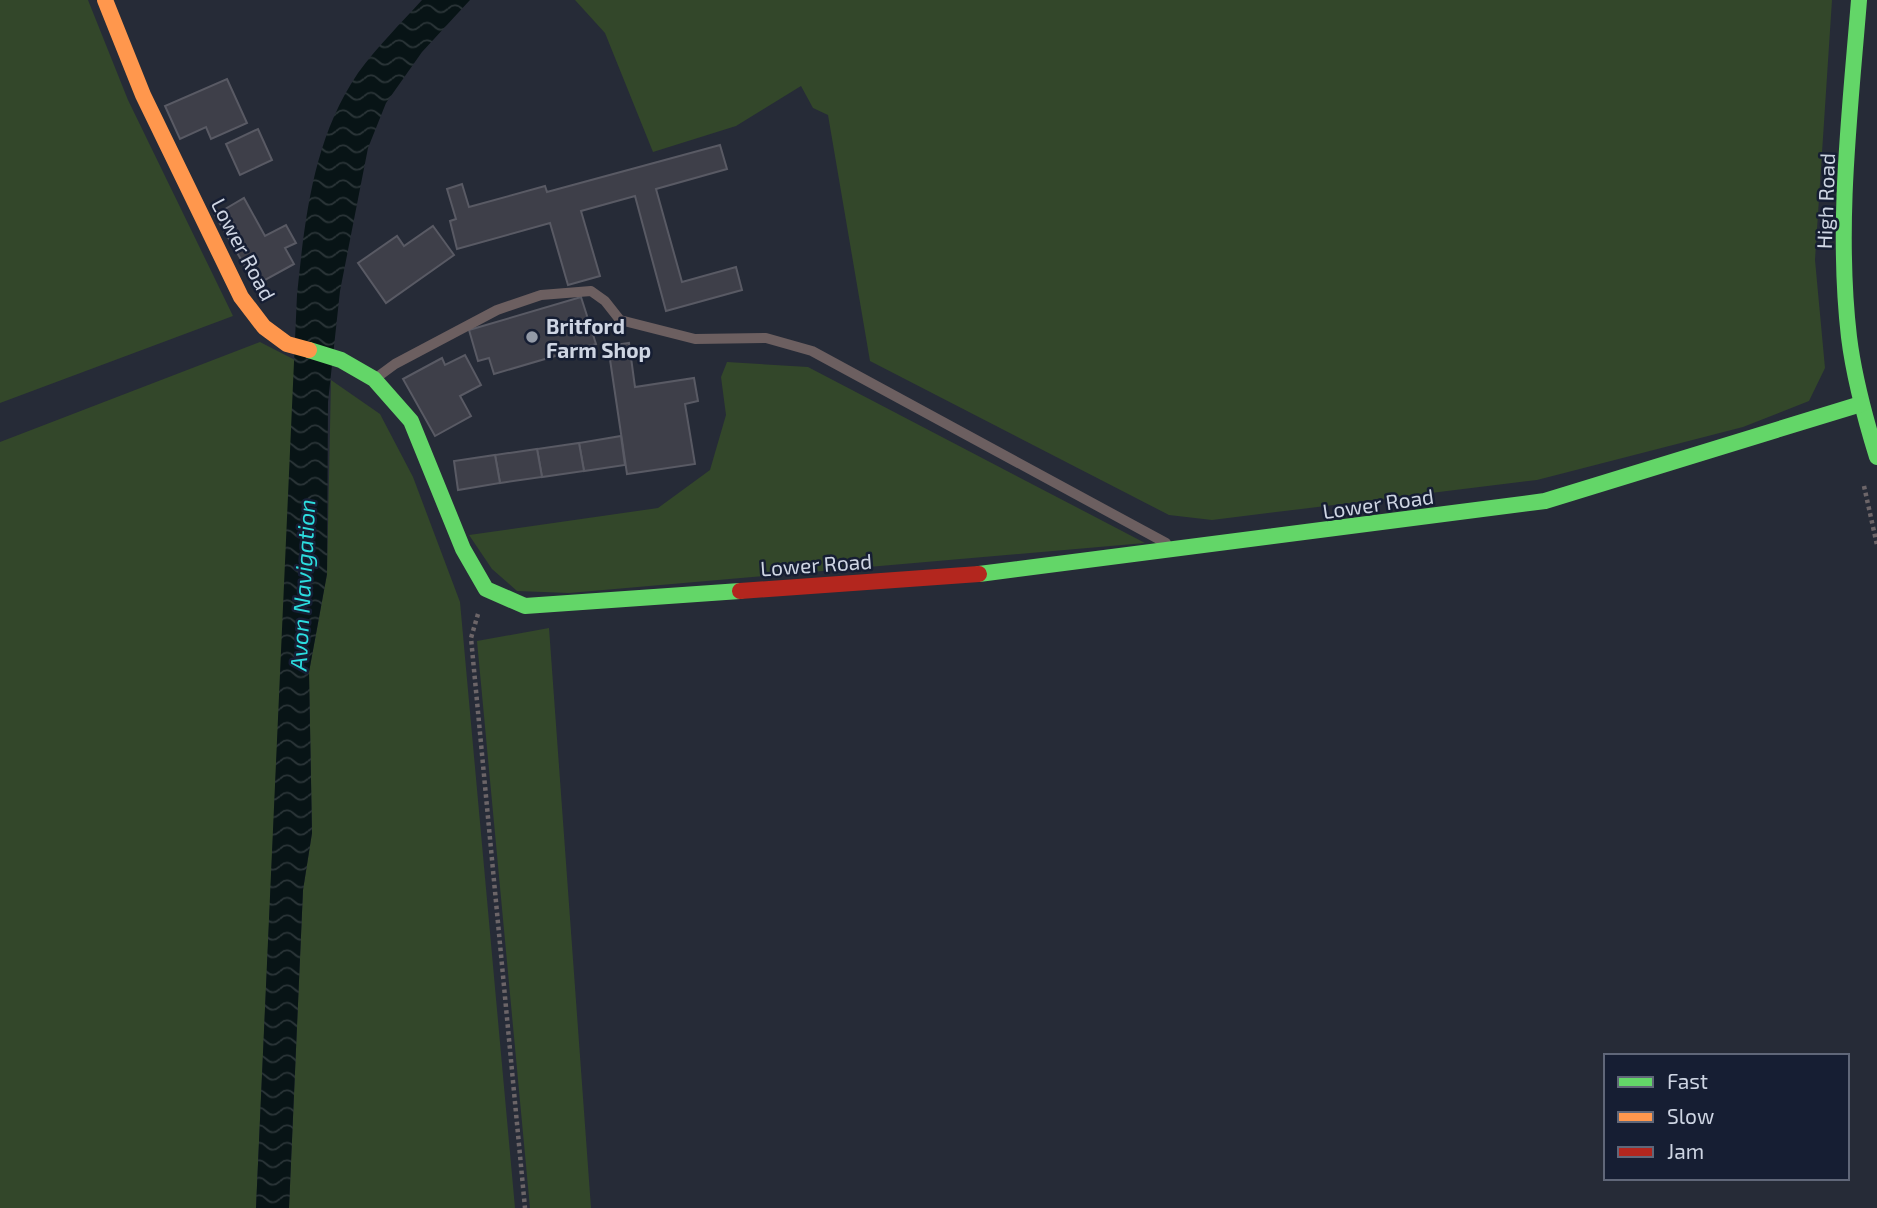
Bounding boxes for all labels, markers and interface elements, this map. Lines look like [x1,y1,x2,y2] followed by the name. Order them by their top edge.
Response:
[1811,152,1839,250] street label: High Road
[207,194,281,304] street label: Lower Road
[546,313,651,362] place label: Britford Farm Shop
[524,329,540,345] marker: Britford Farm Shop
[1321,483,1435,523] street label: Lower Road
[283,499,320,672] water label: Avon Navigation
[759,548,873,580] street label: Lower Road
[1604,1054,1849,1180] legend
[1667,1068,1708,1093] text: Fast
[1667,1103,1714,1128] text: Slow
[1667,1138,1704,1163] text: Jam

